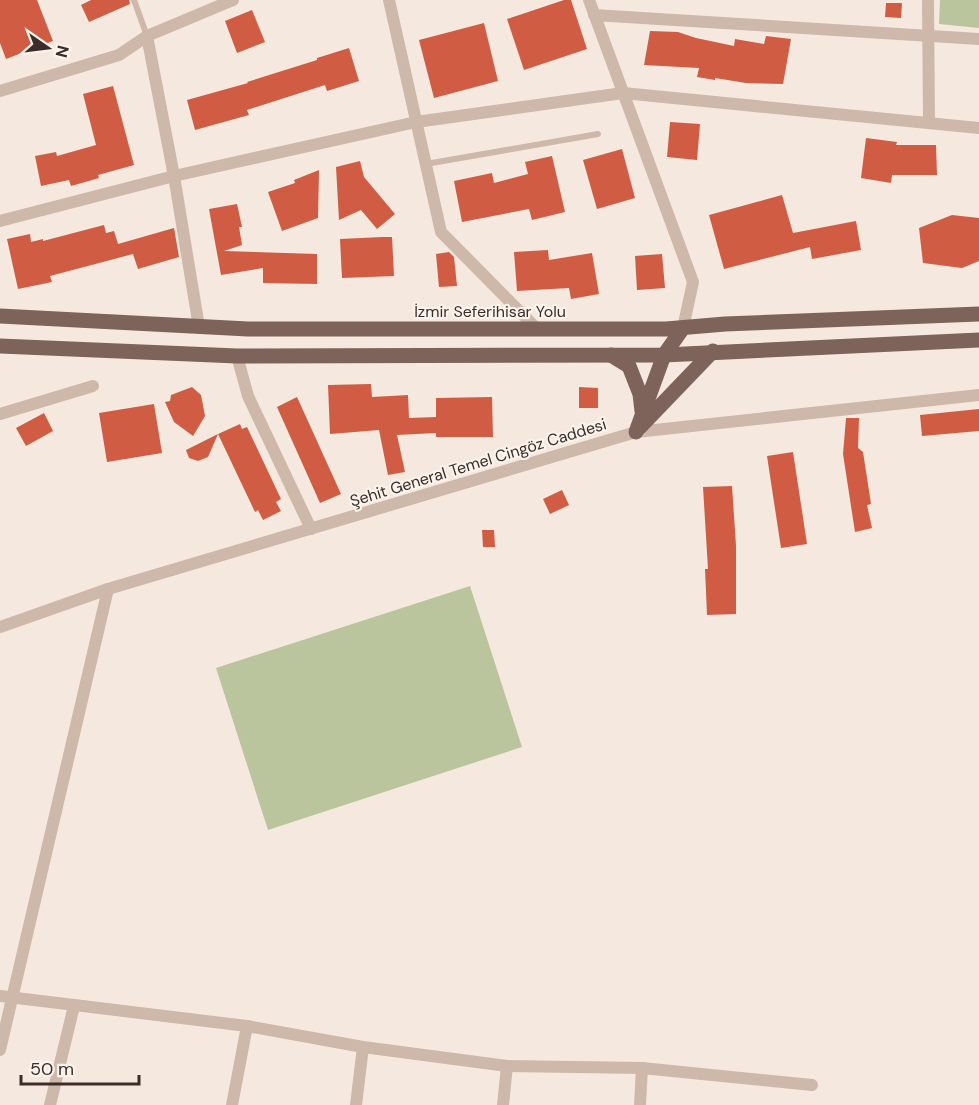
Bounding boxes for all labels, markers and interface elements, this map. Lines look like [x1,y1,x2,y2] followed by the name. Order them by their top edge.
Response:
[18,18,78,78] north arrow
[50,43,74,60] text: N
[414,301,566,322] street label: İzmir Seferihisar Yolu
[347,413,609,512] street label: Şehit General Temel Cingöz Caddesi
[21,1048,140,1086] scale bar
[30,1057,74,1081] text: 50 m

